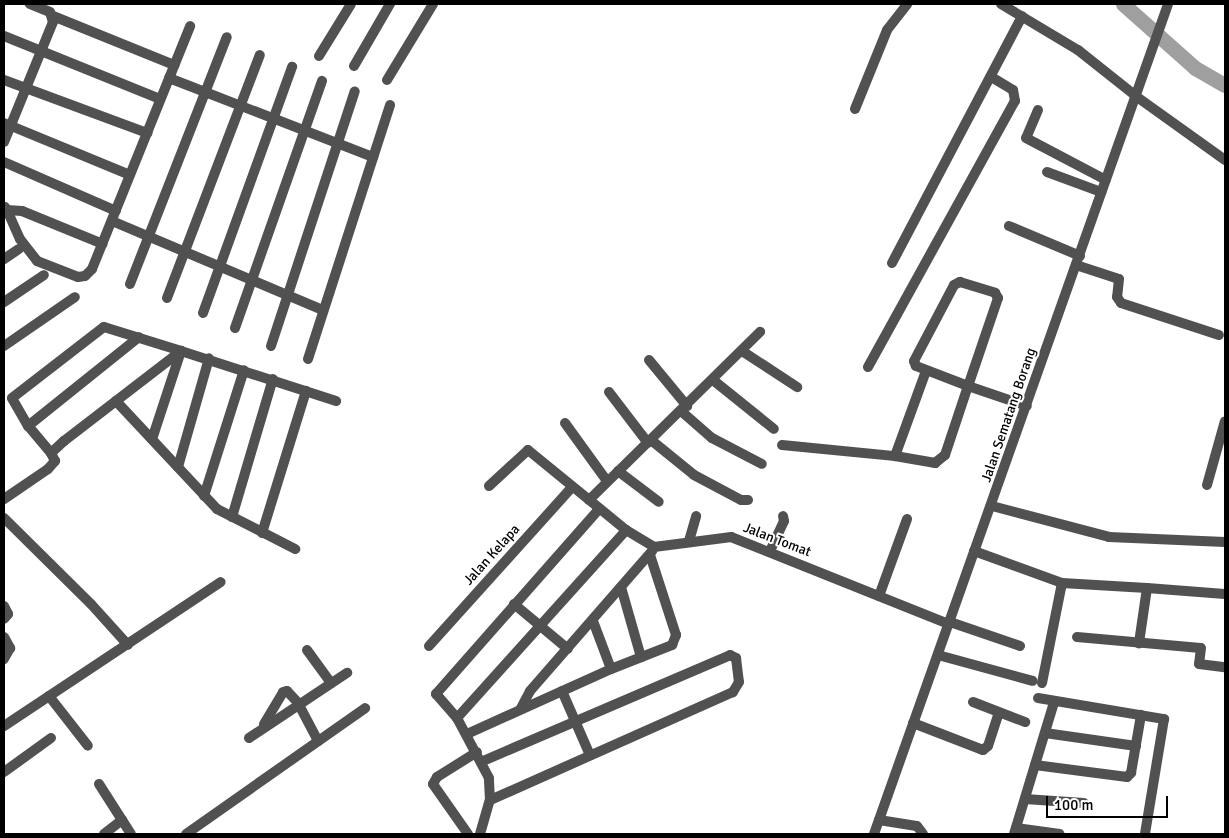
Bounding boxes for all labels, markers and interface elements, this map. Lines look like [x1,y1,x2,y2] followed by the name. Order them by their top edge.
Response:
[978,346,1040,484] street label: Jalan Sematang Borang
[741,519,813,561] street label: Jalan Tomat
[460,521,524,589] street label: Jalan Kelapa
[1049,786,1172,818] scale bar
[1054,796,1094,814] text: 100 m

